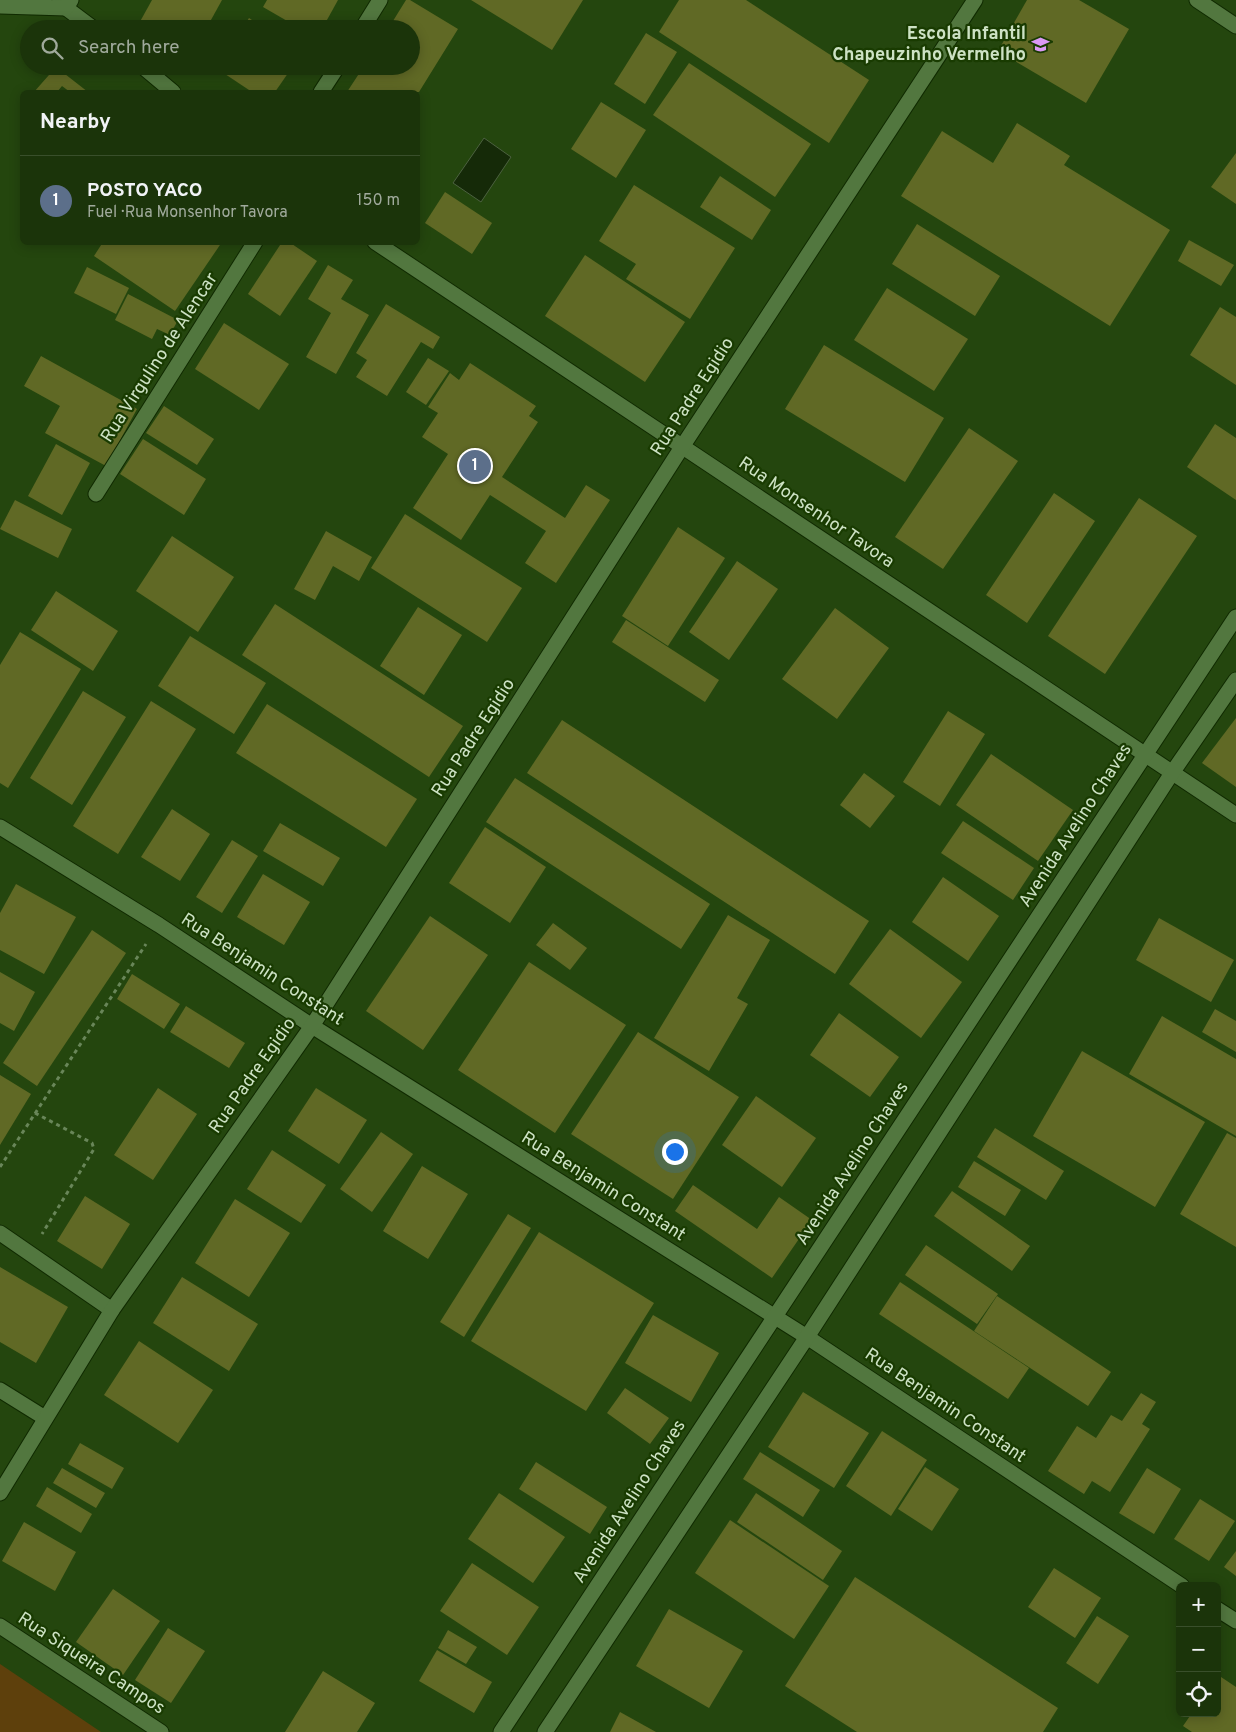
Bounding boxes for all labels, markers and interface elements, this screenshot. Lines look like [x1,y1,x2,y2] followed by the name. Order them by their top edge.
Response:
[20,20,420,75] search box
[832,23,1026,67] place label: Escola Infantil Chapeuzinho Vermelho
[38,34,66,62] icon: search
[1030,34,1050,54] school or university icon: Escola Infantil Chapeuzinho Vermelho
[78,36,180,60] text: Search here
[40,109,111,136] text: Nearby
[87,179,202,203] text: POSTO YACO
[53,191,59,211] text: 1
[357,191,400,211] text: 150 m
[87,203,288,223] text: Fuel · Rua Monsenhor Tavora
[96,269,224,447] street label: Rua Virgulino de Alencar
[646,333,740,461] street label: Rua Padre Egidio
[459,447,491,485] pin: 1
[734,452,898,574] street label: Rua Monsenhor Tavora
[427,674,521,802] street label: Rua Padre Egidio
[1014,740,1138,912] street label: Avenida Avelino Chaves
[176,909,348,1031] street label: Rua Benjamin Constant
[204,1013,302,1139] street label: Rua Padre Egidio
[791,1078,915,1250] street label: Avenida Avelino Chaves
[516,1127,690,1247] street label: Rua Benjamin Constant
[662,1139,688,1165] your location
[860,1343,1030,1469] street label: Rua Benjamin Constant
[568,1416,692,1588] street label: Avenida Avelino Chaves
[1176,1582,1221,1717] map controls
[1176,1582,1221,1627] button: +
[13,1608,169,1720] street label: Rua Siqueira Campos
[1176,1627,1221,1672] button: −
[1176,1672,1221,1717] button: locate

